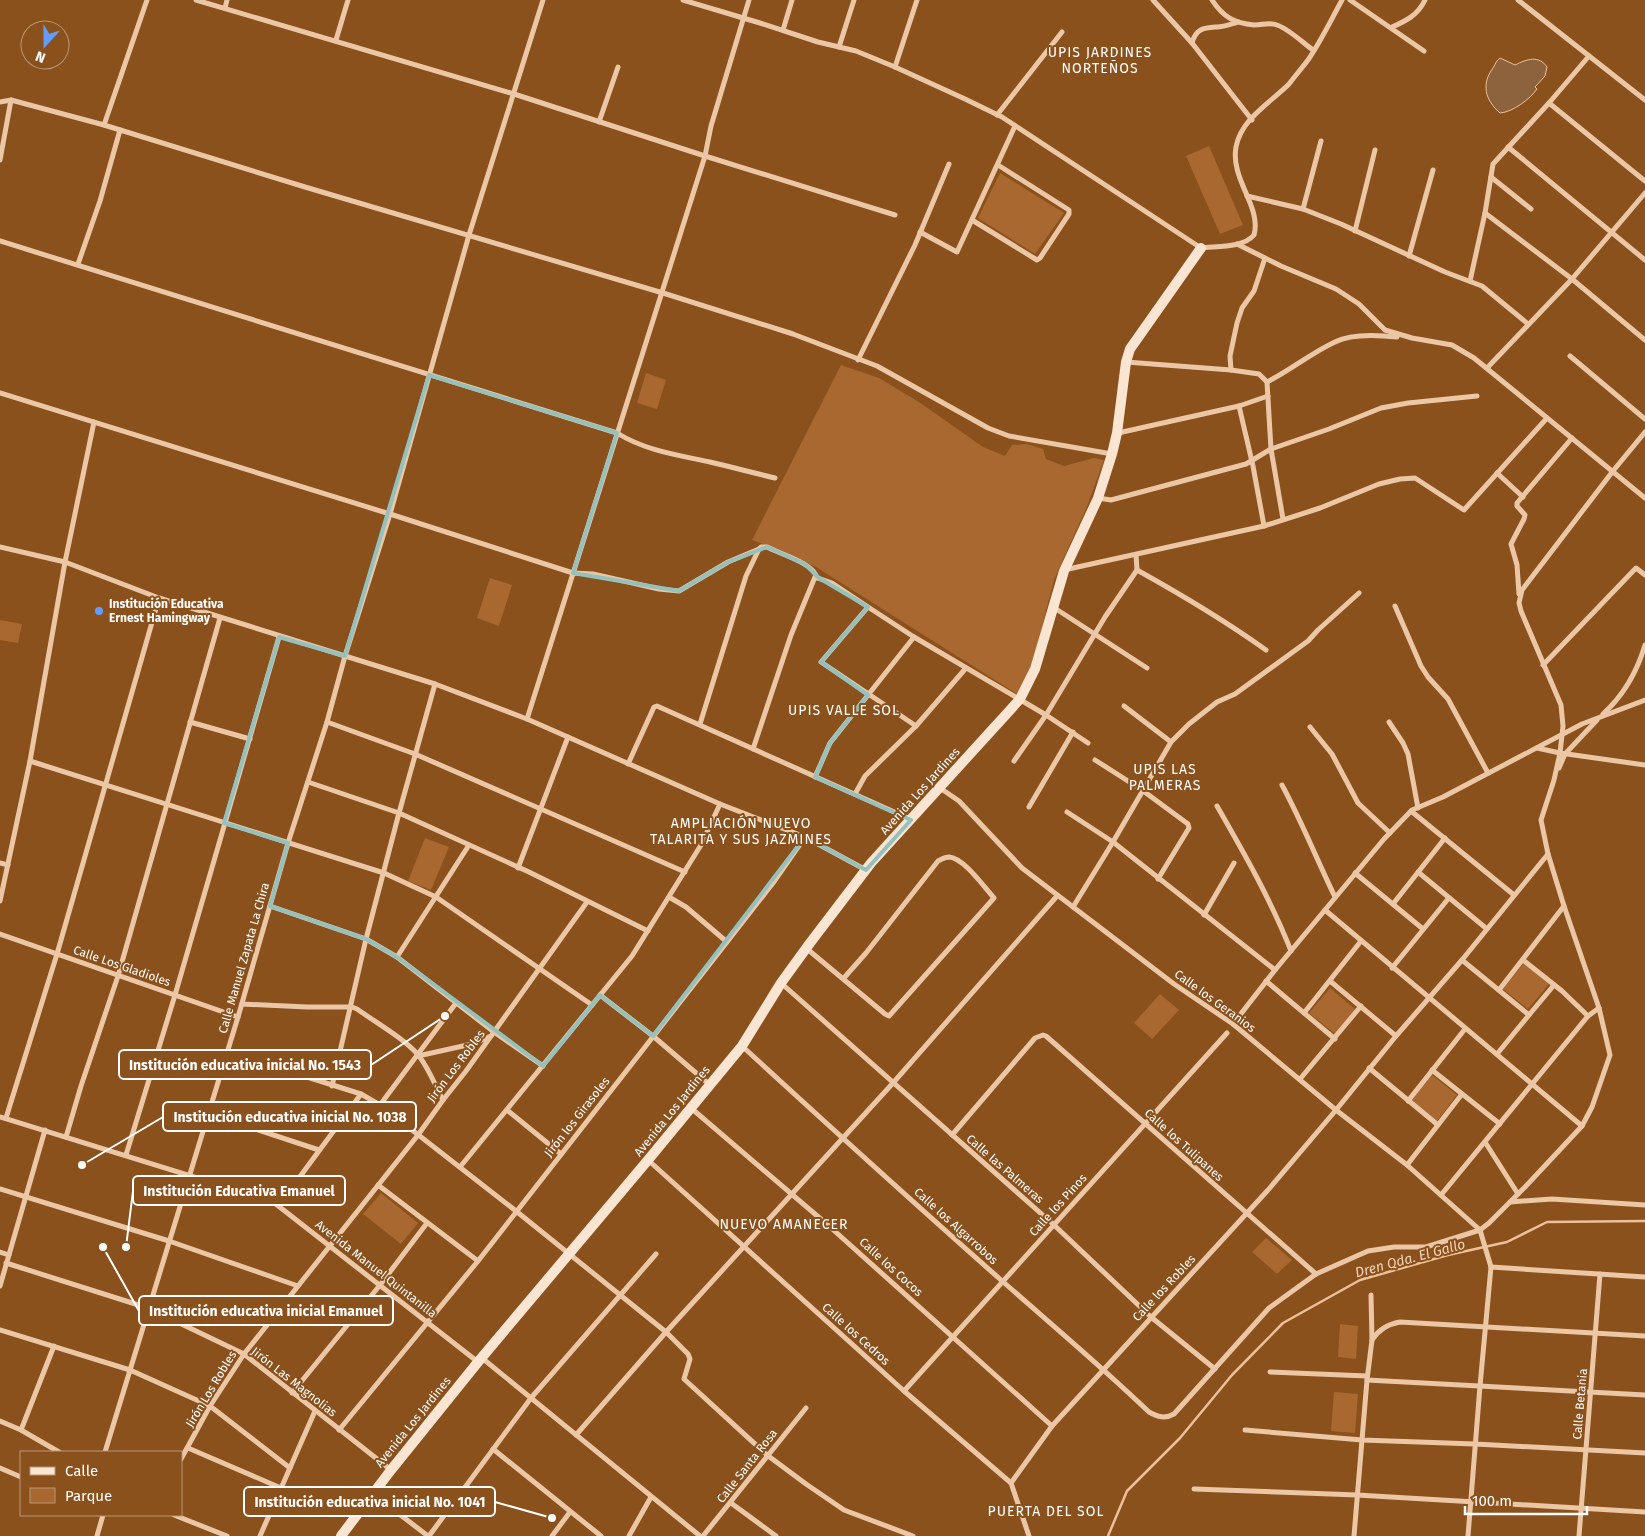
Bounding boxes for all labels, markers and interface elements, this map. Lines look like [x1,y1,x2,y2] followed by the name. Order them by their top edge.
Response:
[20,20,70,70] north arrow
[1048,44,1152,77] district label: UPIS JARDINES NORTEÑOS
[33,47,48,66] text: N
[109,597,224,625] place label: Institución Educativa Ernest Hamingway
[93,605,105,617] marker: Institución Educativa Ernest Hamingway
[788,702,900,719] district label: UPIS VALLE SOL
[877,744,963,837] street label: Avenida Los Jardines
[1129,761,1201,794] district label: UPIS LAS PALMERAS
[650,814,832,848] district label: AMPLIACIÓN NUEVO TALARITA Y SUS JAZMINES
[216,881,272,1035] street label: Calle Manuel Zapata La Chira
[72,943,173,989] street label: Calle Los Gladioles
[1172,967,1259,1035] street label: Calle los Geranios
[424,1027,488,1105] street label: Jirón Los Robles
[119,1050,371,1079] callout: Institución educativa inicial No. 1543
[129,1057,361,1074] text: Institución educativa inicial No. 1543
[631,1063,713,1159] street label: Avenida Los Jardines
[541,1074,613,1160] street label: Jirón los Girasoles
[163,1102,416,1131] callout: Institución educativa inicial No. 1038
[1142,1106,1227,1184] street label: Calle los Tulipanes
[173,1109,407,1126] text: Institución educativa inicial No. 1038
[964,1132,1047,1207] street label: Calle las Palmeras
[1026,1171,1090,1239] street label: Calle los Pinos
[133,1176,345,1205] callout: Institución Educativa Emanuel
[143,1183,336,1200] text: Institución Educativa Emanuel
[911,1185,1001,1267] street label: Calle los Algarrobos
[719,1216,849,1233] district label: NUEVO AMANECER
[313,1217,439,1321] street label: Avenida Manuel Quintanilla
[856,1235,926,1299] street label: Calle los Cocos
[1353,1236,1467,1281] water label: Dren Qda. El Gallo
[1130,1252,1199,1324] street label: Calle los Robles
[139,1296,393,1325] callout: Institución educativa inicial Emanuel
[819,1300,893,1368] street label: Calle los Cedros
[149,1303,384,1320] text: Institución educativa inicial Emanuel
[249,1344,340,1420] street label: Jirón Las Magnolias
[183,1348,240,1430] street label: Jirón Los Robles
[1570,1368,1590,1440] street label: Calle Betania
[372,1374,454,1470] street label: Avenida Los Jardines
[714,1426,780,1506] street label: Calle Santa Rosa
[20,1451,182,1516] legend
[65,1462,98,1480] text: Calle
[1465,1484,1588,1516] scale bar
[65,1487,112,1505] text: Parque
[244,1487,495,1516] callout: Institución educativa inicial No. 1041
[1472,1492,1512,1510] text: 100 m
[254,1494,486,1511] text: Institución educativa inicial No. 1041
[988,1503,1104,1520] district label: PUERTA DEL SOL

